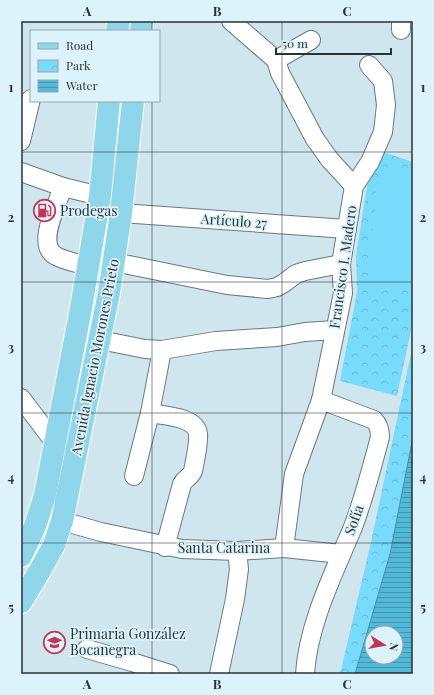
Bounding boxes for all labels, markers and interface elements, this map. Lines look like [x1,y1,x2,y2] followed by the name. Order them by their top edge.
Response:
[82,2,92,19] text: A
[213,2,222,19] text: B
[342,2,352,19] text: C
[30,30,160,102] legend
[276,30,391,56] scale bar
[282,35,308,51] text: 50 m
[66,37,93,53] text: Road
[66,57,91,73] text: Park
[65,77,99,93] text: Water
[9,78,14,95] text: 1
[421,78,426,95] text: 1
[32,198,58,224] fuel station icon: Prodegas
[60,201,118,220] place label: Prodegas
[324,204,361,330] street label: Francisco I. Madero
[8,208,15,225] text: 2
[420,208,427,225] text: 2
[199,209,268,232] street label: Artículo 27
[66,257,123,458] street label: Avenida Ignacio Morones Prieto
[8,338,14,355] text: 3
[420,338,426,355] text: 3
[8,468,15,485] text: 4
[420,468,427,485] text: 4
[339,502,368,538] street label: Sofía
[178,538,270,557] street label: Santa Catarina
[8,598,14,615] text: 5
[420,598,426,615] text: 5
[70,624,186,659] place label: Primaria González Bocanegra
[364,625,404,665] north arrow
[41,629,67,655] school or university icon: Primaria González Bocanegra
[386,642,402,652] text: N
[82,675,92,692] text: A
[213,675,222,692] text: B
[342,675,352,692] text: C

